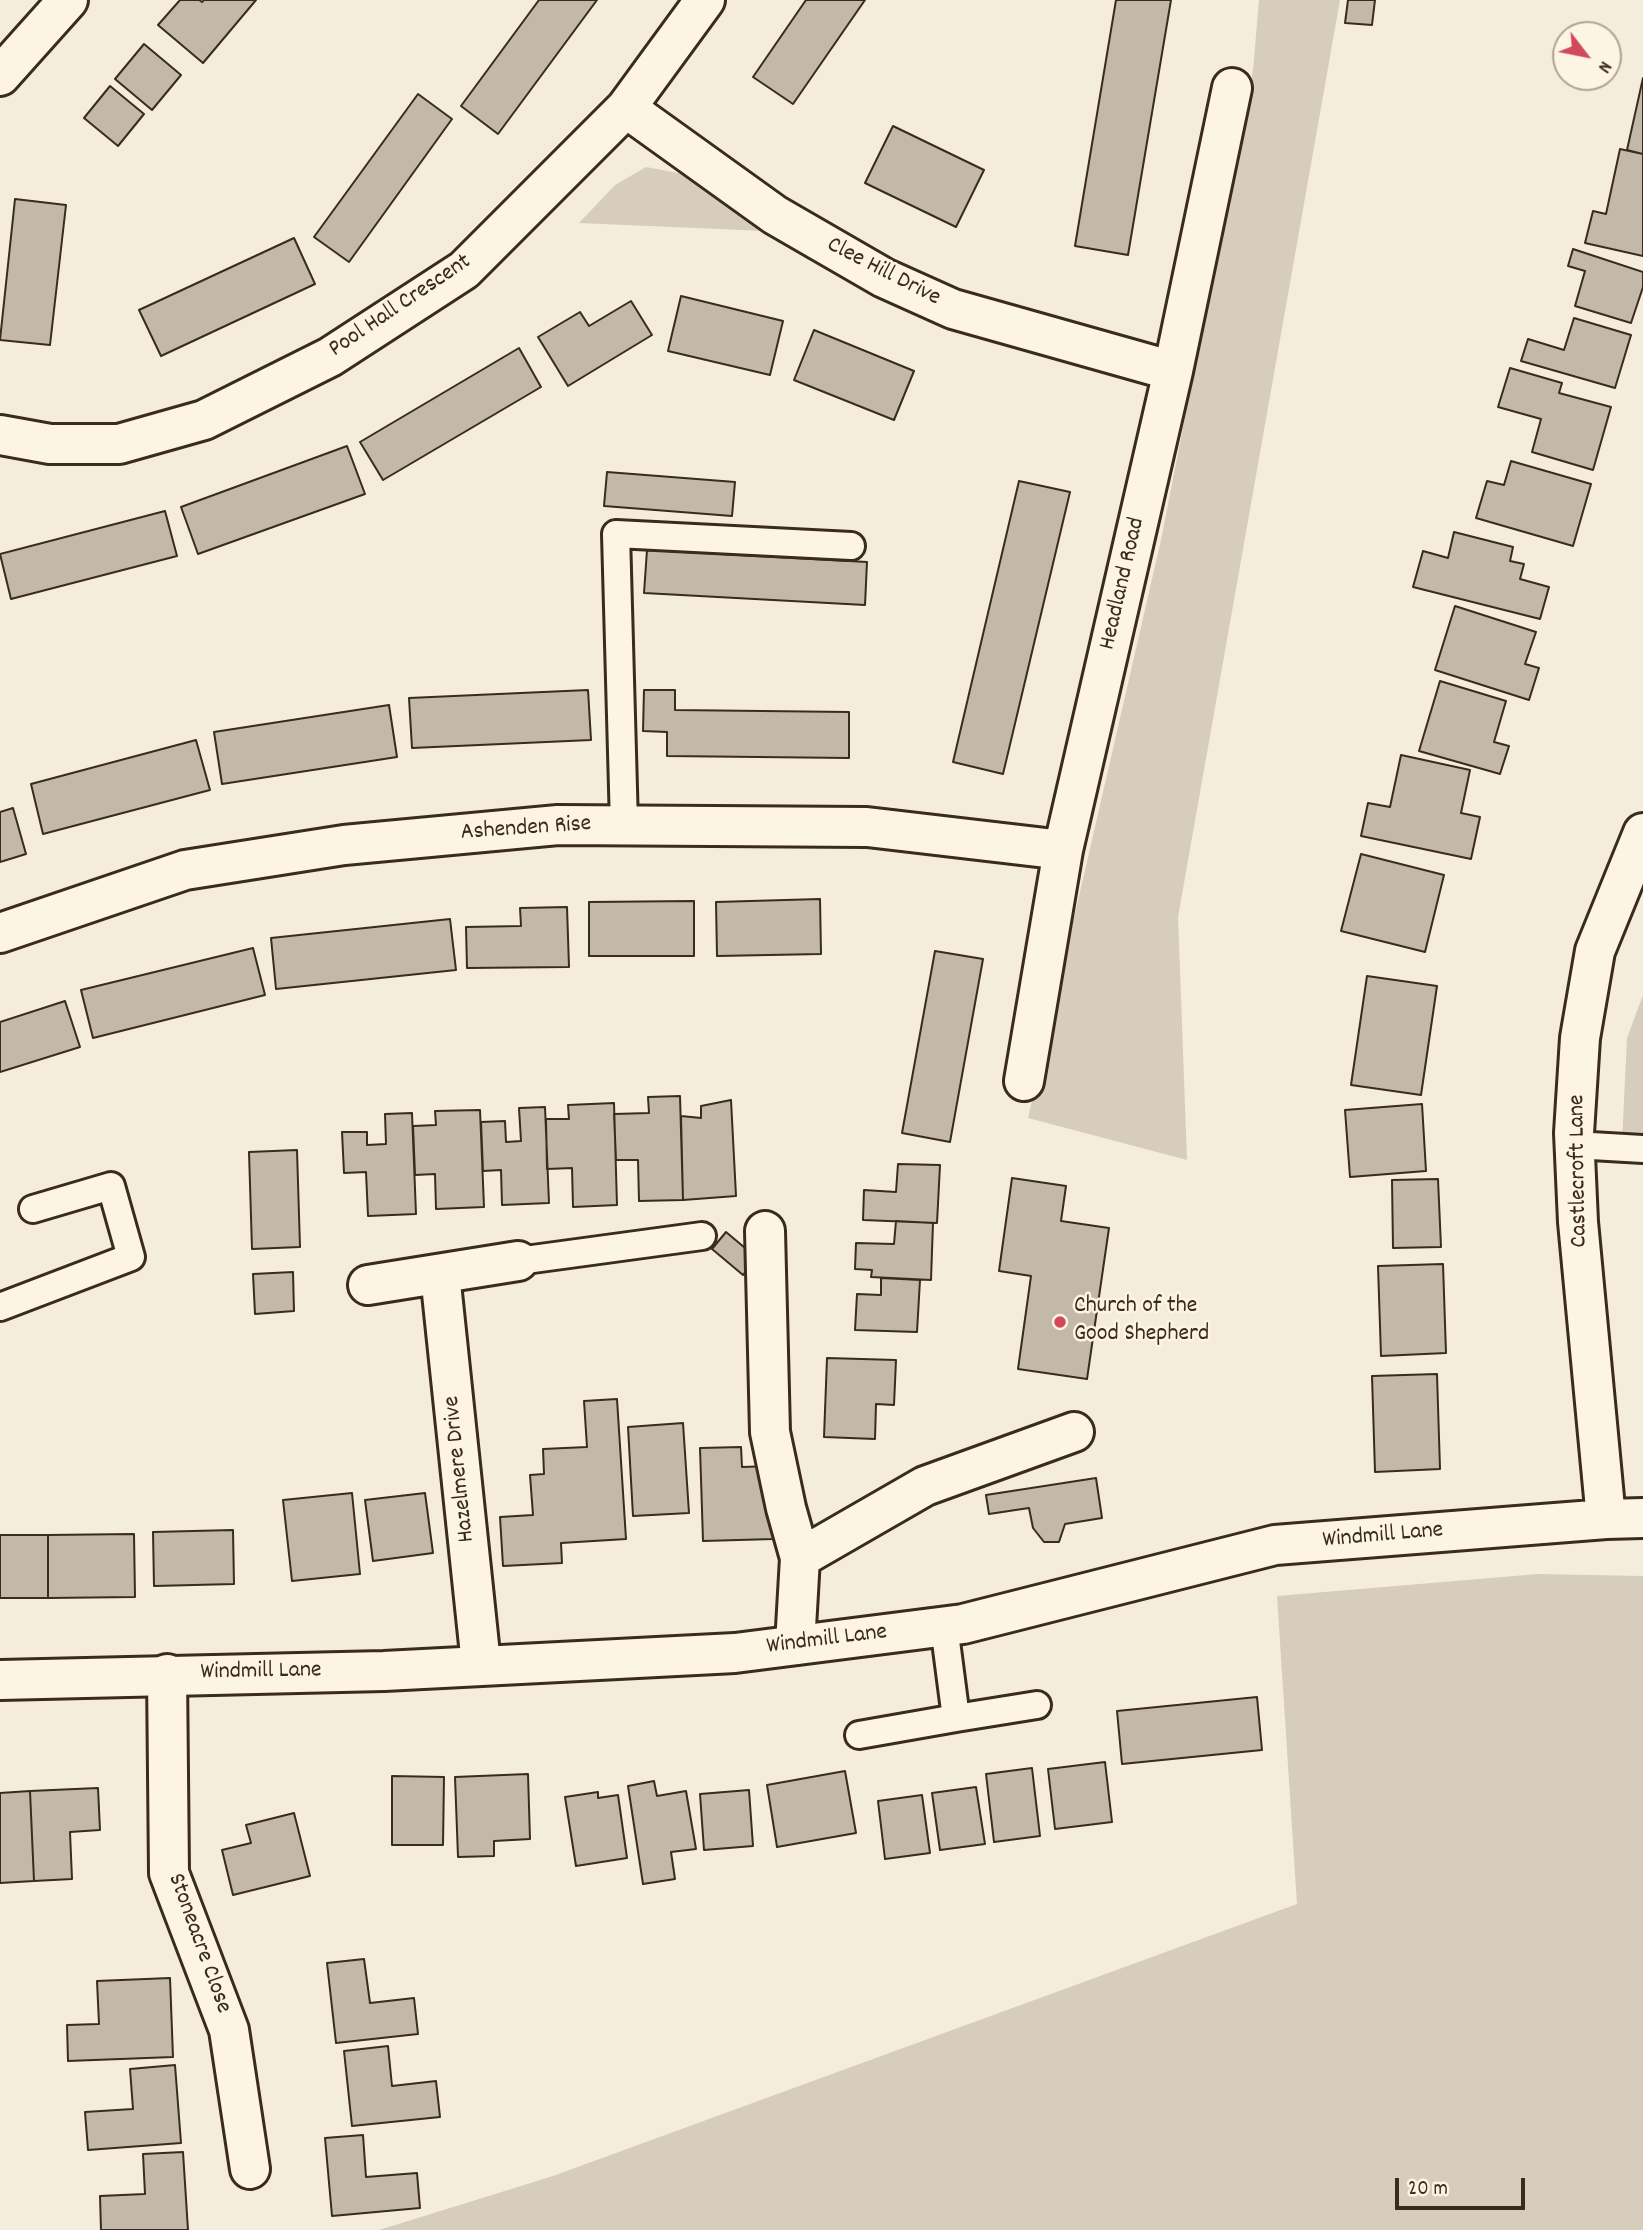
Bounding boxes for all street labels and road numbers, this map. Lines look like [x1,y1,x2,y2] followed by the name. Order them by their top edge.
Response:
[821,232,945,314] street label: Clee Hill Drive
[324,249,478,365] street label: Pool Hall Crescent
[1095,515,1153,653] street label: Headland Road
[460,811,592,849] street label: Ashenden Rise
[1564,1094,1596,1248] street label: Castlecroft Lane
[439,1394,483,1544] street label: Hazelmere Drive
[1321,1517,1445,1557] street label: Windmill Lane
[765,1619,889,1663] street label: Windmill Lane
[200,1658,322,1688] street label: Windmill Lane
[159,1870,237,2018] street label: Stoneacre Close

